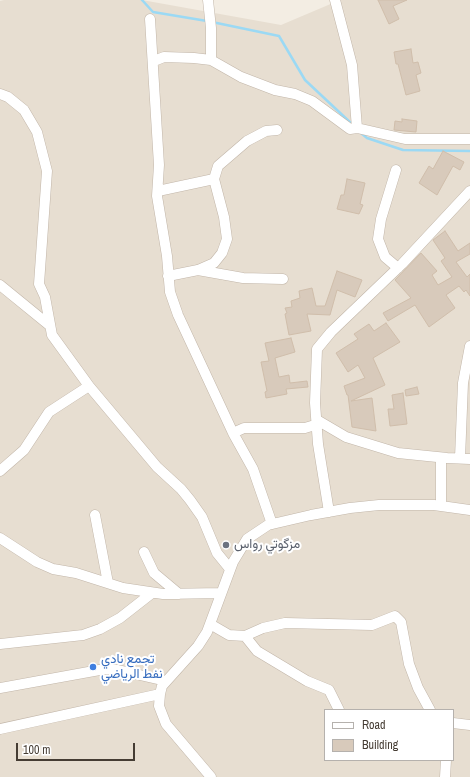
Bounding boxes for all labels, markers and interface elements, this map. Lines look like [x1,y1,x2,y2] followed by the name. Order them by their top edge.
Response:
[234,537,300,553] place label: مزگوتي رواس
[221,540,231,550] marker: مزگوتي رواس
[101,652,163,683] place label: تجمع نادي نفط الرياضي
[88,662,98,672] marker: تجمع نادي نفط الرياضي
[324,709,454,761] legend
[362,717,386,733] text: Road
[18,735,137,761] scale bar
[362,737,398,753] text: Building
[23,742,50,758] text: 100 m

